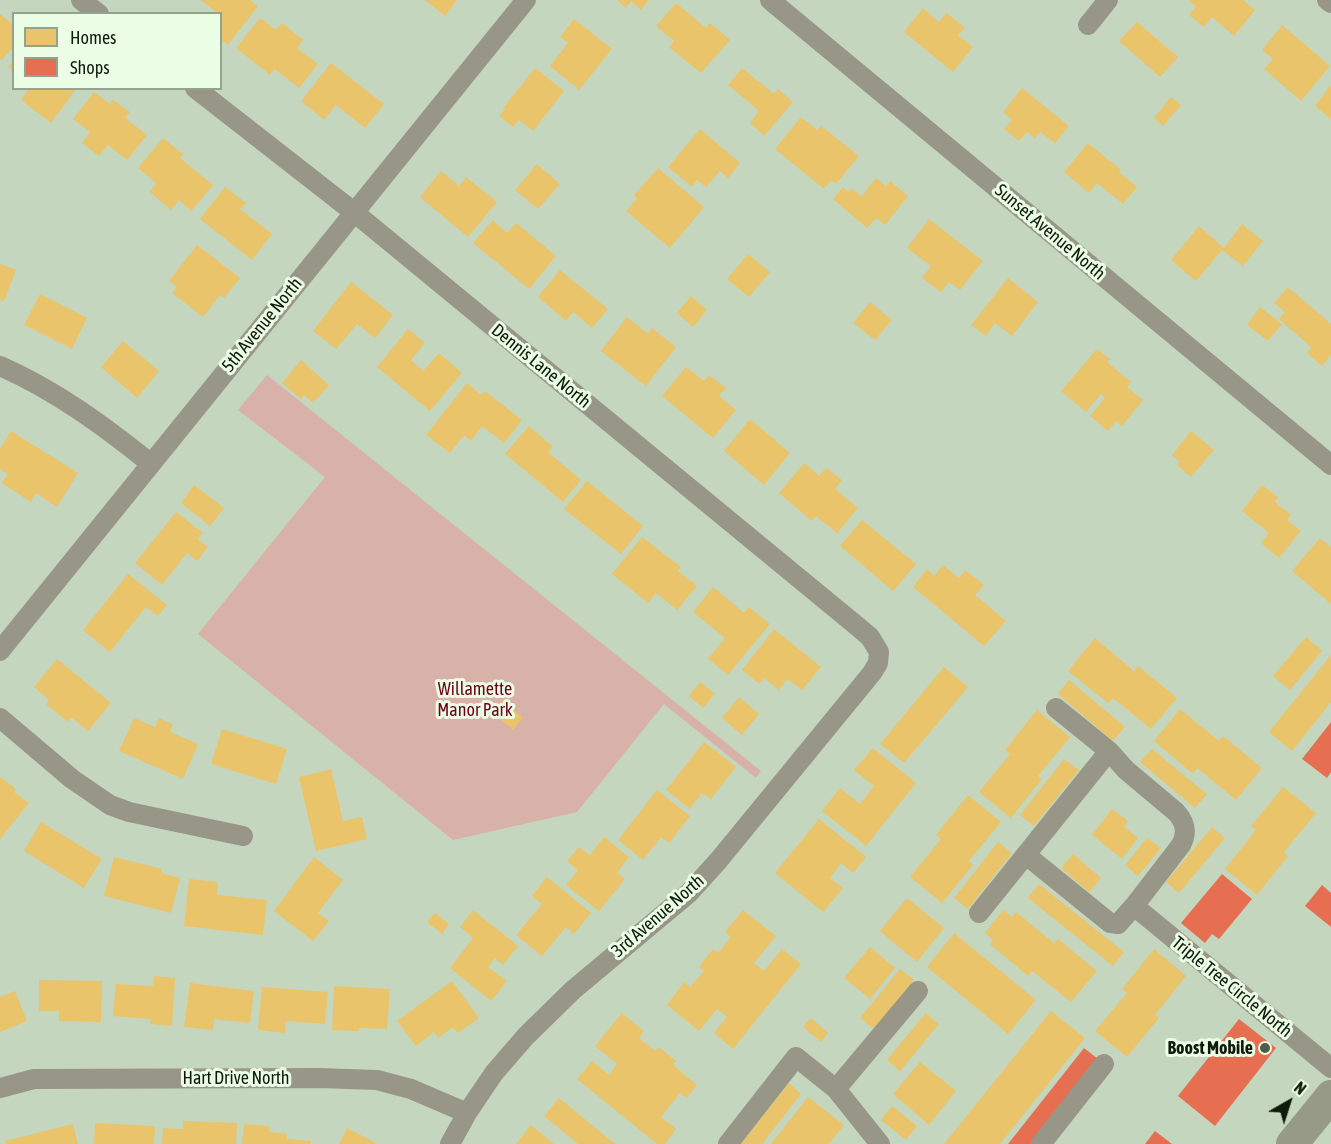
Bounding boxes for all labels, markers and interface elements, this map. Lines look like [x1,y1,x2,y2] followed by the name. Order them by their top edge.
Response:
[12,12,222,90] legend
[70,27,116,48] text: Homes
[70,57,110,78] text: Shops
[990,180,1110,284] street label: Sunset Avenue North
[217,273,307,377] street label: 5th Avenue North
[487,319,595,413] street label: Dennis Lane North
[437,678,513,720] park label: Willamette Manor Park
[607,870,709,962] street label: 3rd Avenue North
[1168,932,1296,1042] street label: Triple Tree Circle North
[1168,1037,1253,1059] place label: Boost Mobile
[1258,1041,1272,1055] marker: Boost Mobile
[182,1067,290,1089] street label: Hart Drive North
[1259,1072,1319,1132] north arrow
[1291,1078,1310,1098] text: N

